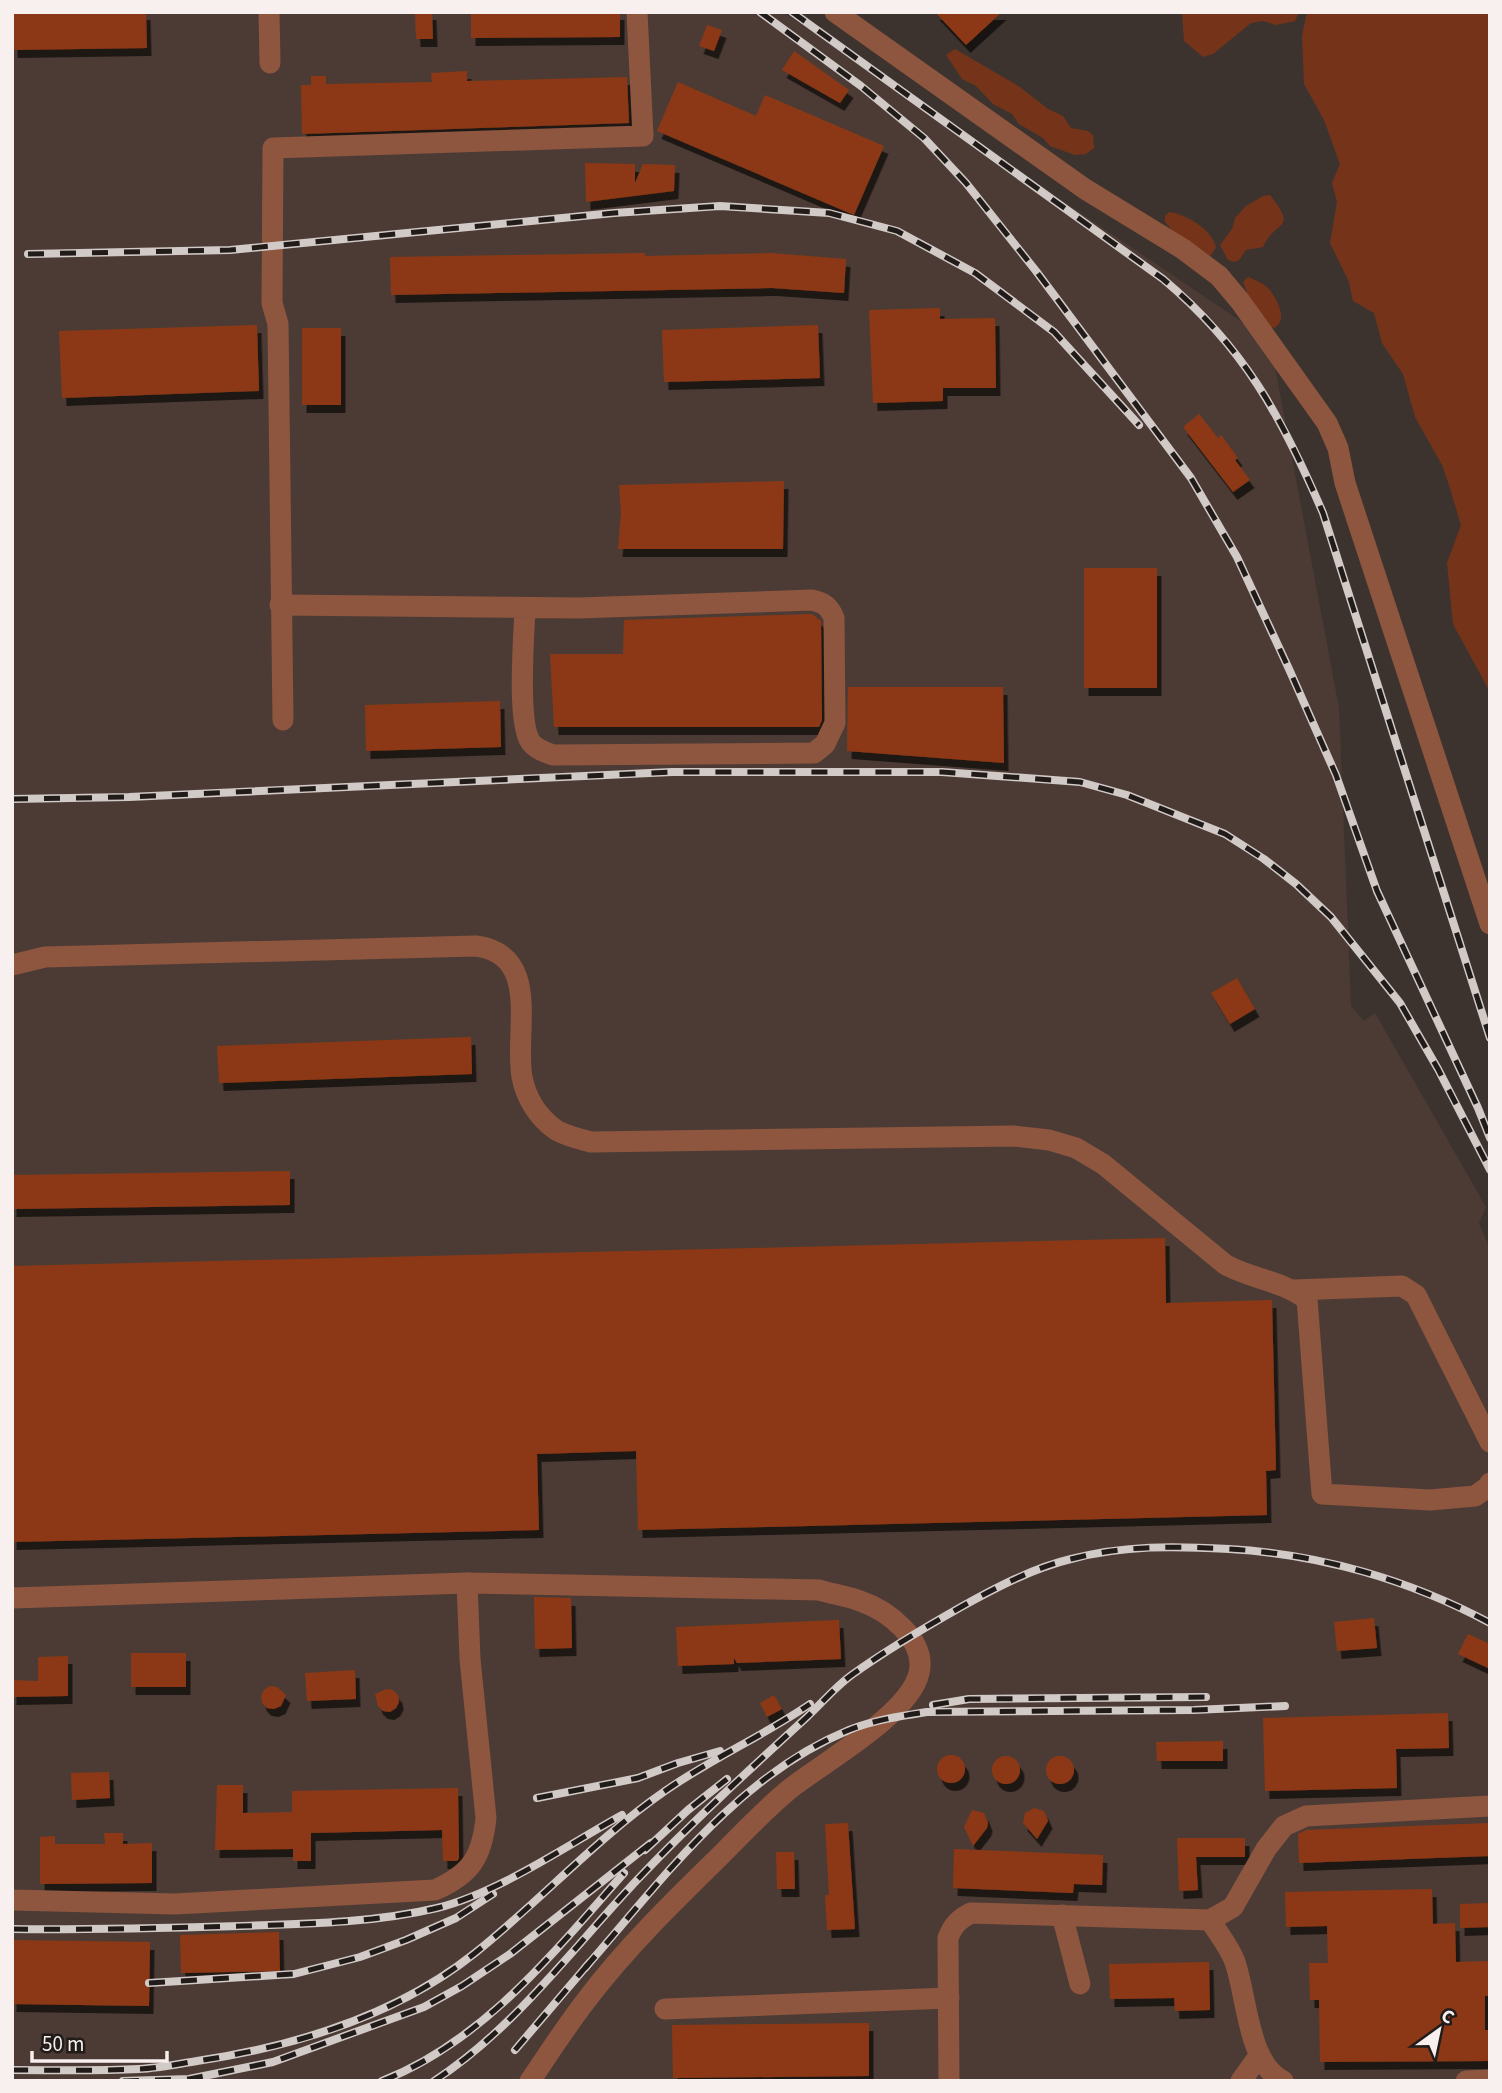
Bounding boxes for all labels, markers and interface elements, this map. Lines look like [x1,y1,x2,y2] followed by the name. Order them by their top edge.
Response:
[1404,1995,1474,2065] north arrow
[1435,2003,1459,2031] text: С
[32,2020,166,2064] scale bar
[42,2029,84,2059] text: 50 m

